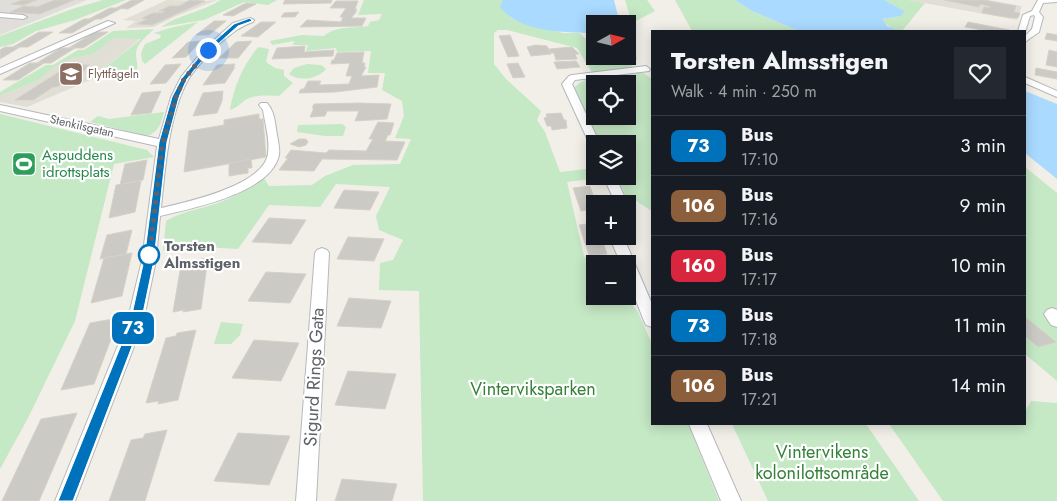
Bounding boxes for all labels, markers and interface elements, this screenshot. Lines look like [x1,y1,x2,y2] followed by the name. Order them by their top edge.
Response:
[586,15,636,65] north arrow
[586,15,636,305] map controls
[196,38,221,63] your location
[671,43,888,78] text: Torsten Almsstigen
[954,47,1006,99] button: heart
[58,61,84,87] school or university icon: Flyttfågeln
[88,65,139,83] place label: Flyttfågeln
[586,75,636,125] button: locate
[671,80,817,103] text: Walk · 4 min · 250 m
[48,110,116,142] street label: Stenkilsgatan
[741,121,773,148] text: Bus
[960,132,1006,159] text: 3 min
[687,133,710,159] text: 73
[586,135,636,185] button: layers
[42,144,113,183] place label: Aspuddens idrottsplats
[741,148,778,171] text: 17:10
[11,151,37,177] sports icon: Aspuddens idrottsplats
[741,181,773,208] text: Bus
[960,192,1006,219] text: 9 min
[682,193,715,219] text: 106
[586,195,636,245] button: +
[741,208,778,231] text: 17:16
[163,235,240,274] place label: Torsten Almsstigen
[741,241,773,268] text: Bus
[138,244,160,266] marker: Torsten Almsstigen
[951,252,1006,279] text: 10 min
[682,253,715,279] text: 160
[586,255,636,305] button: −
[741,268,777,291] text: 17:17
[741,301,773,328] text: Bus
[297,307,331,447] street label: Sigurd Rings Gata
[110,312,156,344] line badge: 73
[953,312,1006,339] text: 11 min
[687,313,710,339] text: 73
[122,315,144,341] text: 73
[741,328,777,351] text: 17:18
[741,361,773,388] text: Bus
[951,372,1006,399] text: 14 min
[682,373,715,399] text: 106
[470,376,596,402] park label: Vinterviksparken
[741,388,778,411] text: 17:21
[755,439,889,486] park label: Vintervikens kolonilottsområde

